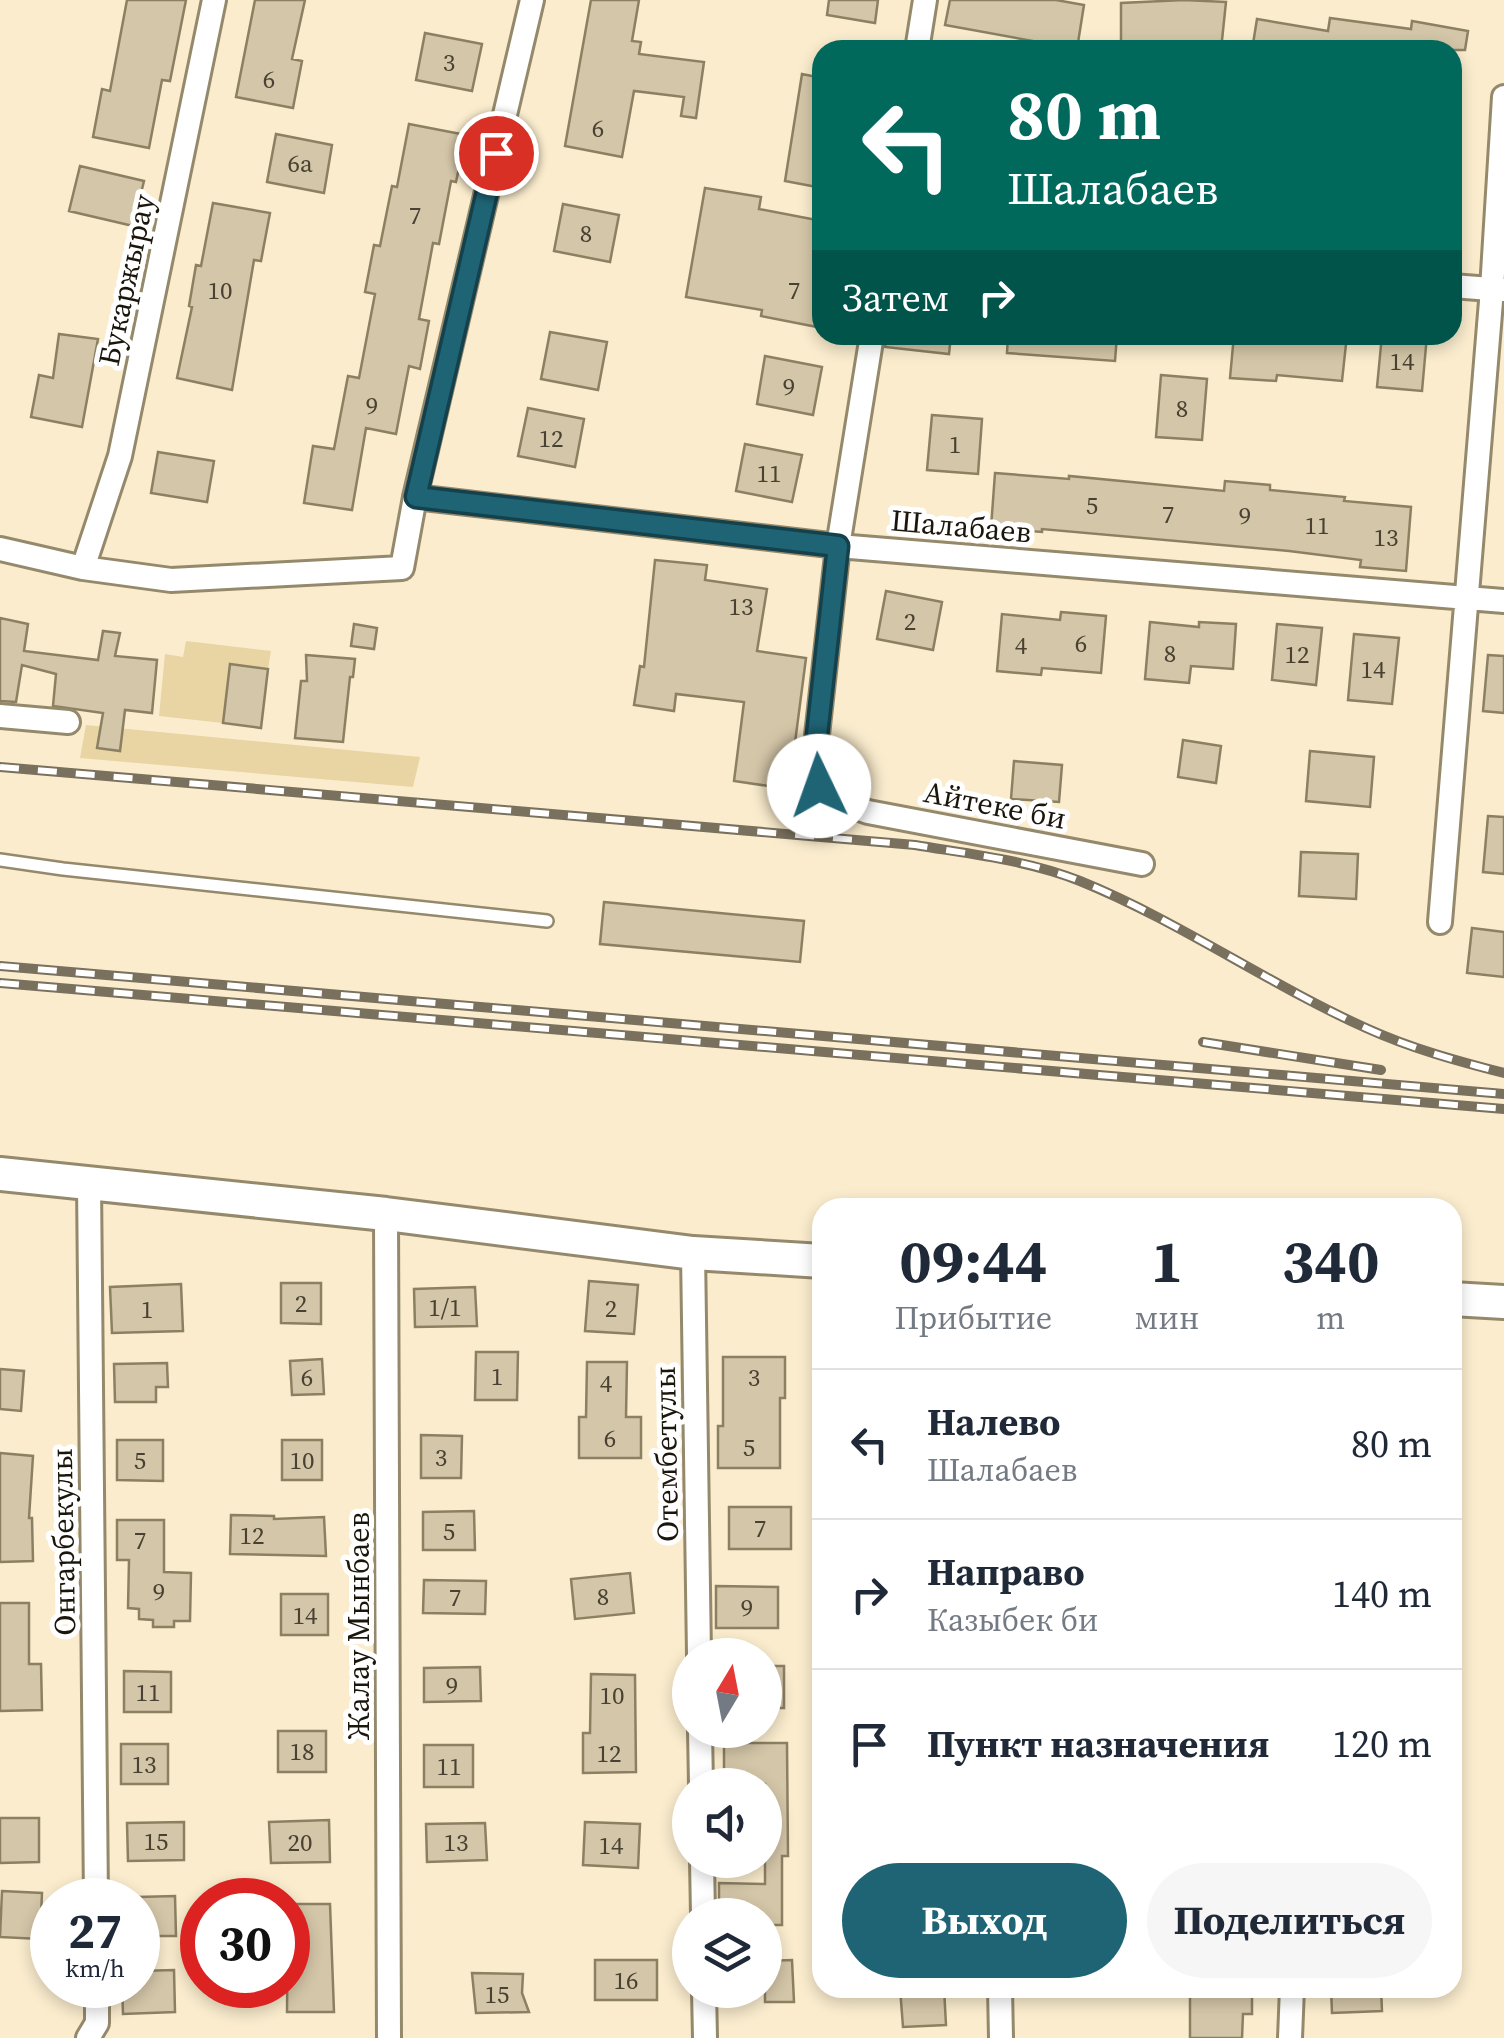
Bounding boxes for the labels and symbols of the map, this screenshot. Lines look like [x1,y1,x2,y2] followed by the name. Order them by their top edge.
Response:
[443,45,455,79] house number: 3
[263,62,275,96] house number: 6
[454,111,539,196] pin
[592,111,604,145] house number: 6
[287,146,313,180] house number: 6а
[88,190,164,369] street label: Букаржырау
[409,198,421,232] house number: 7
[580,216,592,250] house number: 8
[207,273,233,307] house number: 10
[788,273,800,307] house number: 7
[1389,344,1415,378] house number: 14
[783,369,795,403] house number: 9
[366,388,378,422] house number: 9
[1176,391,1188,425] house number: 8
[538,421,564,455] house number: 12
[949,427,961,461] house number: 1
[756,456,782,490] house number: 11
[1086,488,1098,522] house number: 5
[1162,497,1174,531] house number: 7
[1239,498,1251,532] house number: 9
[889,499,1033,553] street label: Шалабаев
[1304,508,1330,542] house number: 11
[1373,520,1399,554] house number: 13
[728,589,754,623] house number: 13
[904,604,916,638] house number: 2
[1075,626,1087,660] house number: 6
[1015,628,1028,662] house number: 4
[1164,636,1176,670] house number: 8
[1284,637,1310,671] house number: 12
[1360,652,1386,686] house number: 14
[767,734,871,838] position arrow
[920,771,1070,839] street label: Айтеке би
[295,1286,307,1320] house number: 2
[428,1290,462,1324] house number: 1/1
[605,1291,617,1325] house number: 2
[141,1292,153,1326] house number: 1
[491,1359,503,1393] house number: 1
[301,1360,313,1394] house number: 6
[748,1360,760,1394] house number: 3
[600,1366,613,1400] house number: 4
[644,1366,688,1542] street label: Отембетулы
[604,1421,616,1455] house number: 6
[743,1430,755,1464] house number: 5
[435,1440,447,1474] house number: 3
[134,1443,146,1477] house number: 5
[289,1443,315,1477] house number: 10
[41,1448,85,1636] street label: Онгарбекулы
[754,1511,766,1545] house number: 7
[338,1512,379,1740] street label: Жалау Мынбаев
[443,1514,455,1548] house number: 5
[239,1518,265,1552] house number: 12
[134,1523,146,1557] house number: 7
[153,1574,165,1608] house number: 9
[597,1579,609,1613] house number: 8
[449,1580,461,1614] house number: 7
[741,1590,753,1624] house number: 9
[292,1598,318,1632] house number: 14
[672,1638,782,1748] north arrow
[446,1668,458,1702] house number: 9
[135,1675,161,1709] house number: 11
[599,1678,625,1712] house number: 10
[289,1734,315,1768] house number: 18
[596,1736,622,1770] house number: 12
[131,1747,157,1781] house number: 13
[436,1749,462,1783] house number: 11
[143,1824,169,1858] house number: 15
[287,1825,313,1859] house number: 20
[443,1825,469,1859] house number: 13
[598,1828,624,1862] house number: 14
[180,1878,310,2008] speed limit sign: 30
[613,1963,639,1997] house number: 16
[484,1977,510,2011] house number: 15

